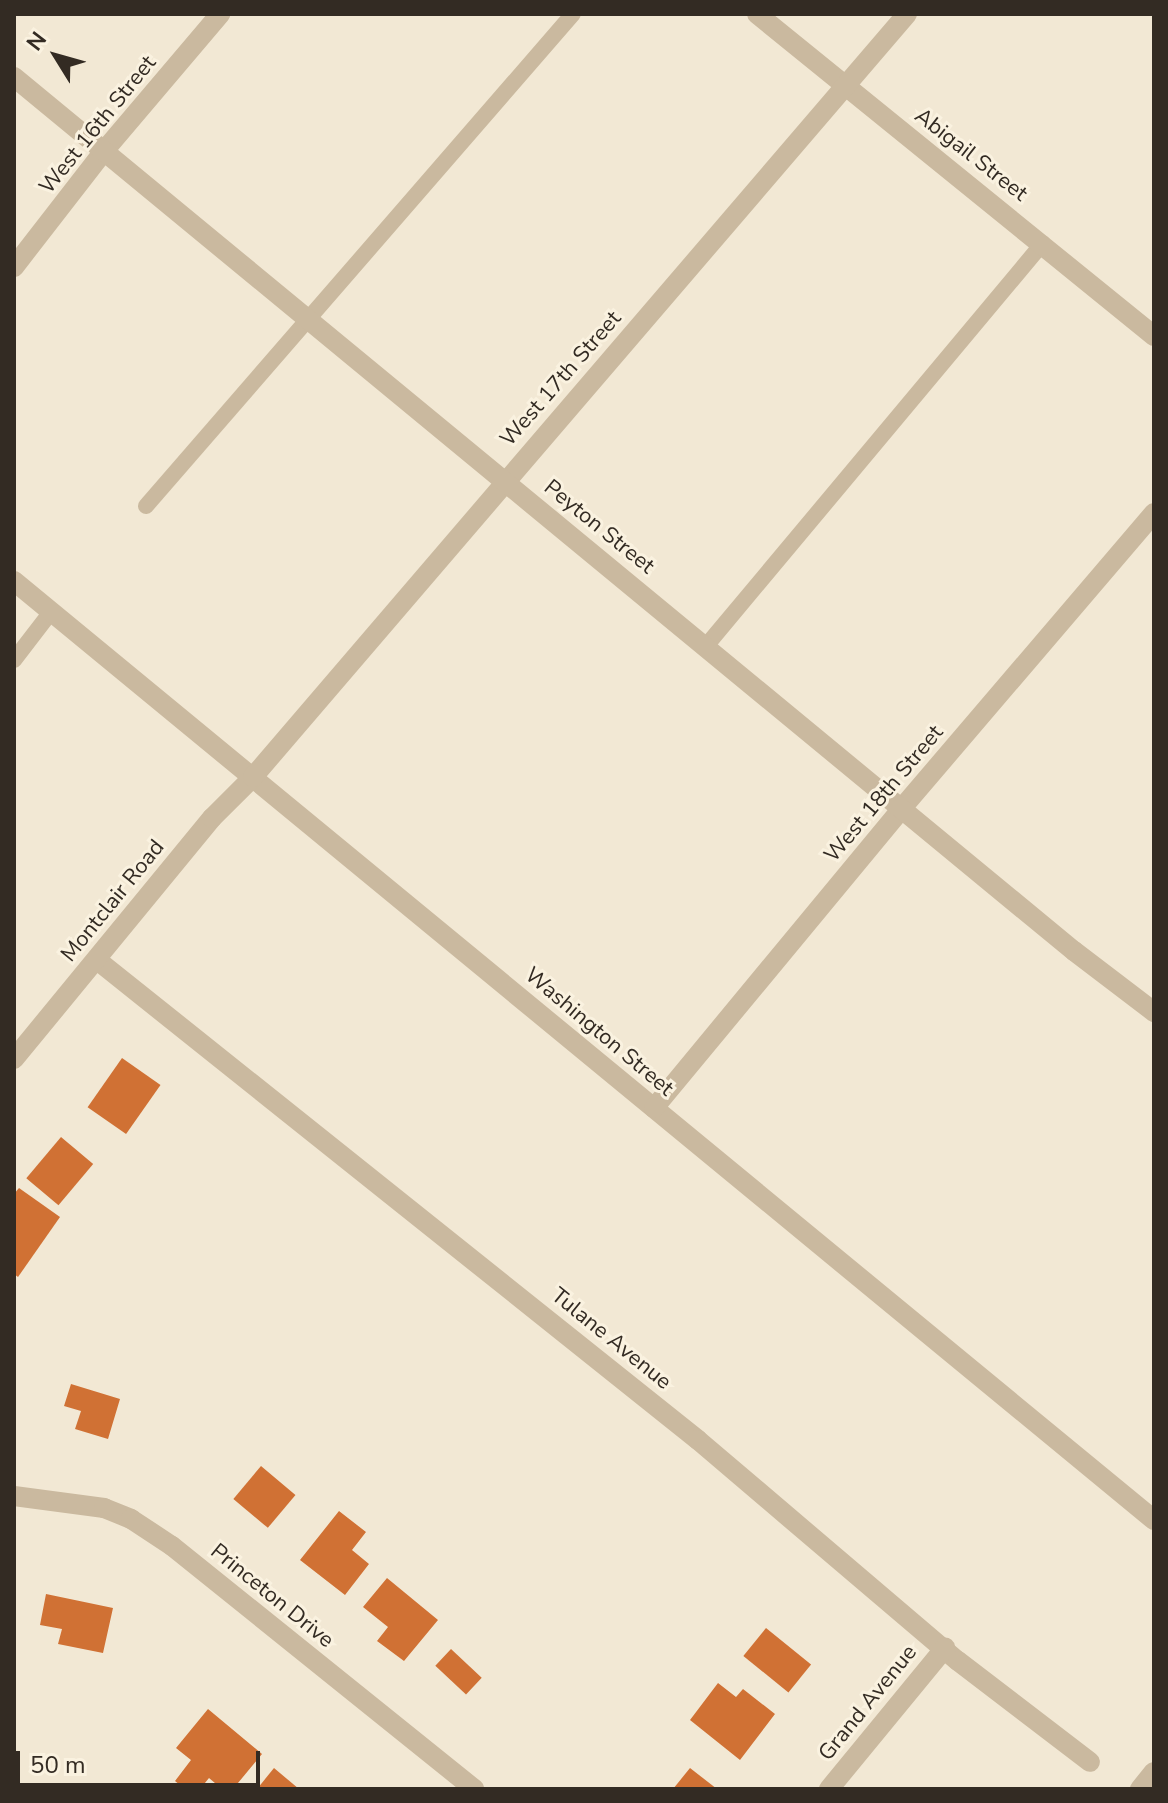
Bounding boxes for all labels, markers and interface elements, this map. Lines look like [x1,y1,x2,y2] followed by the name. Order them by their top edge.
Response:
[16,16,96,96] north arrow
[20,26,54,57] text: N
[34,50,162,200] street label: West 16th Street
[909,103,1033,207] street label: Abigail Street
[495,306,627,452] street label: West 17th Street
[538,474,660,580] street label: Peyton Street
[819,720,949,868] street label: West 18th Street
[56,835,170,967] street label: Montclair Road
[519,962,679,1102] street label: Washington Street
[546,1283,676,1395] street label: Tulane Avenue
[205,1538,339,1654] street label: Princeton Drive
[813,1640,923,1766] street label: Grand Avenue
[20,1735,264,1785] scale bar
[30,1749,86,1781] text: 50 m

